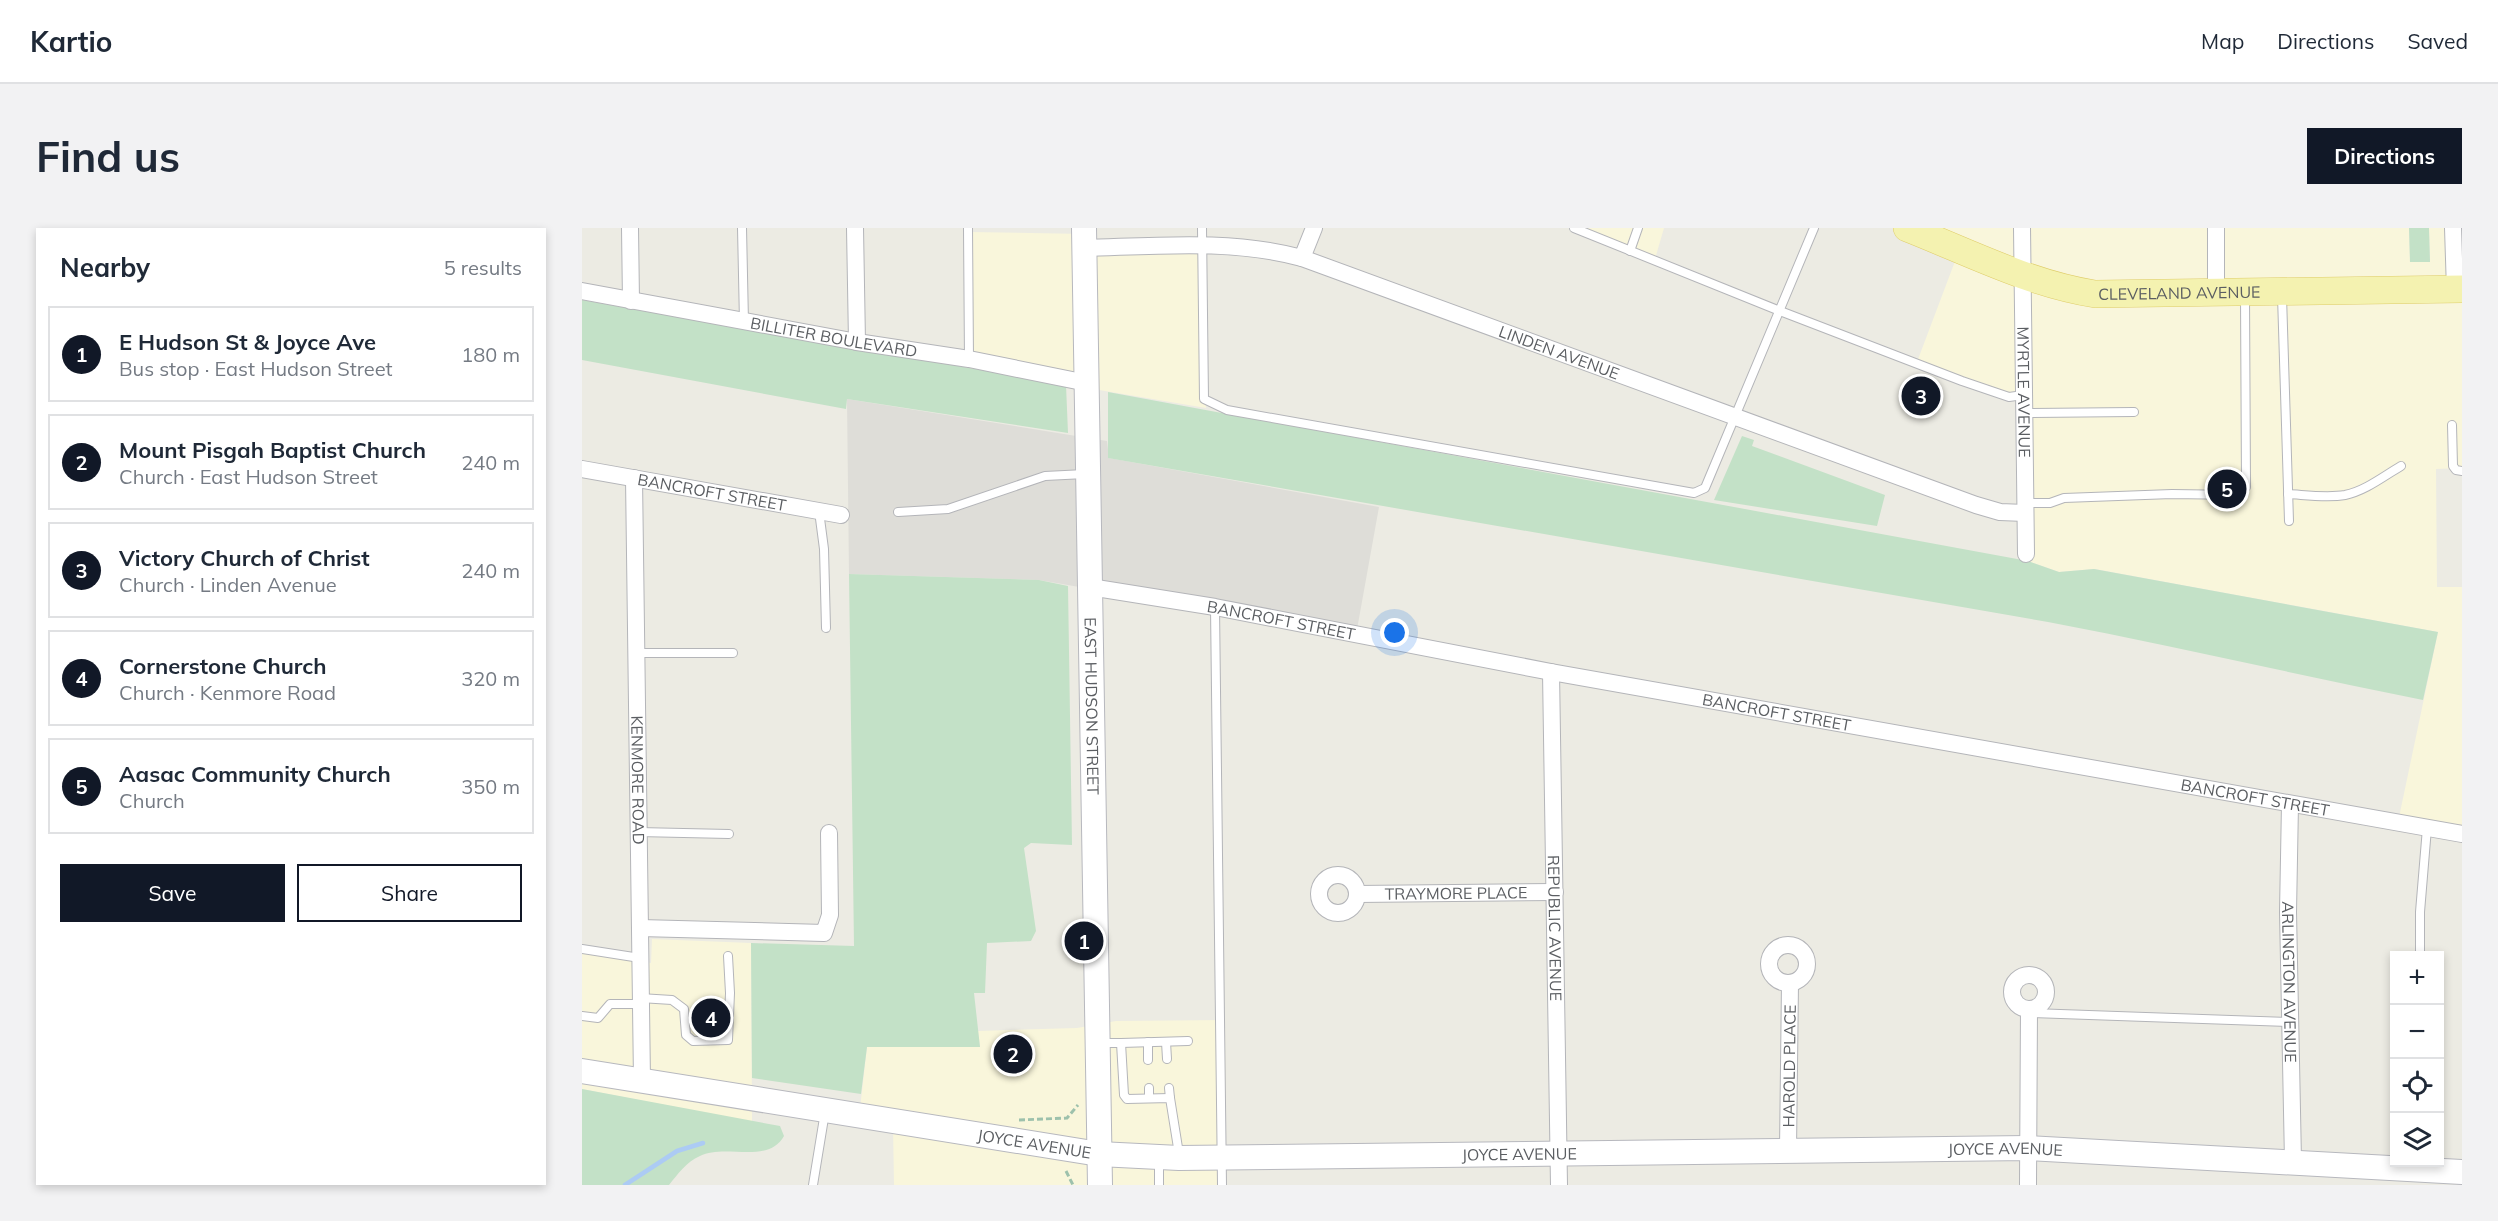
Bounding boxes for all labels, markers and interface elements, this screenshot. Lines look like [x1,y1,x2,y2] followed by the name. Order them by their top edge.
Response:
[30,24,112,59] text: Kartio
[2201,28,2244,54] text: Map
[2277,28,2374,54] text: Directions
[2407,28,2468,54] text: Saved
[2307,128,2462,184] button: Directions
[36,130,180,183] text: Find us
[60,251,150,284] text: Nearby
[444,255,522,280] text: 5 results
[2098,282,2261,304] street label: CLEVELAND AVENUE
[749,312,919,361] street label: BILLITER BOULEVARD
[1496,321,1622,383] street label: LINDEN AVENUE
[2013,326,2035,458] street label: MYRTLE AVENUE
[119,328,376,356] text: E Hudson St & Joyce Ave
[76,342,88,367] text: 1
[461,342,520,367] text: 180 m
[119,356,393,381] text: Bus stop · East Hudson Street
[1902,374,1940,418] pin: 3
[119,436,426,464] text: Mount Pisgah Baptist Church
[76,450,88,475] text: 2
[461,450,520,475] text: 240 m
[119,464,378,489] text: Church · East Hudson Street
[2208,466,2246,512] pin: 5
[636,469,788,515] street label: BANCROFT STREET
[119,544,370,572] text: Victory Church of Christ
[76,558,88,583] text: 3
[461,558,520,583] text: 240 m
[119,572,337,597] text: Church · Linden Avenue
[1206,596,1357,644] street label: BANCROFT STREET
[1081,617,1103,795] street label: EAST HUDSON STREET
[1380,618,1409,647] your location
[119,652,327,680] text: Cornerstone Church
[76,666,88,691] text: 4
[461,666,520,691] text: 320 m
[119,680,336,705] text: Church · Kenmore Road
[1701,689,1853,735] street label: BANCROFT STREET
[627,715,649,845] street label: KENMORE ROAD
[119,760,391,788] text: Aasac Community Church
[76,774,88,799] text: 5
[461,774,520,799] text: 350 m
[2179,774,2331,820] street label: BANCROFT STREET
[119,788,185,813] text: Church
[1544,855,1566,1001] street label: REPUBLIC AVENUE
[60,864,285,922] button: Save
[297,864,522,922] button: Share
[1384,882,1527,904] street label: TRAYMORE PLACE
[2278,901,2301,1063] street label: ARLINGTON AVENUE
[1064,918,1104,964] pin: 1
[2390,951,2444,1167] map controls
[2390,951,2444,1005] button: +
[692,996,730,1040] pin: 4
[1778,1004,1800,1128] street label: HAROLD PLACE
[2390,1005,2444,1059] button: −
[994,1032,1032,1076] pin: 2
[2390,1059,2444,1113] button: locate
[2390,1113,2444,1167] button: layers
[976,1125,1093,1163] street label: JOYCE AVENUE
[1948,1138,2063,1160] street label: JOYCE AVENUE
[1462,1143,1577,1165] street label: JOYCE AVENUE

